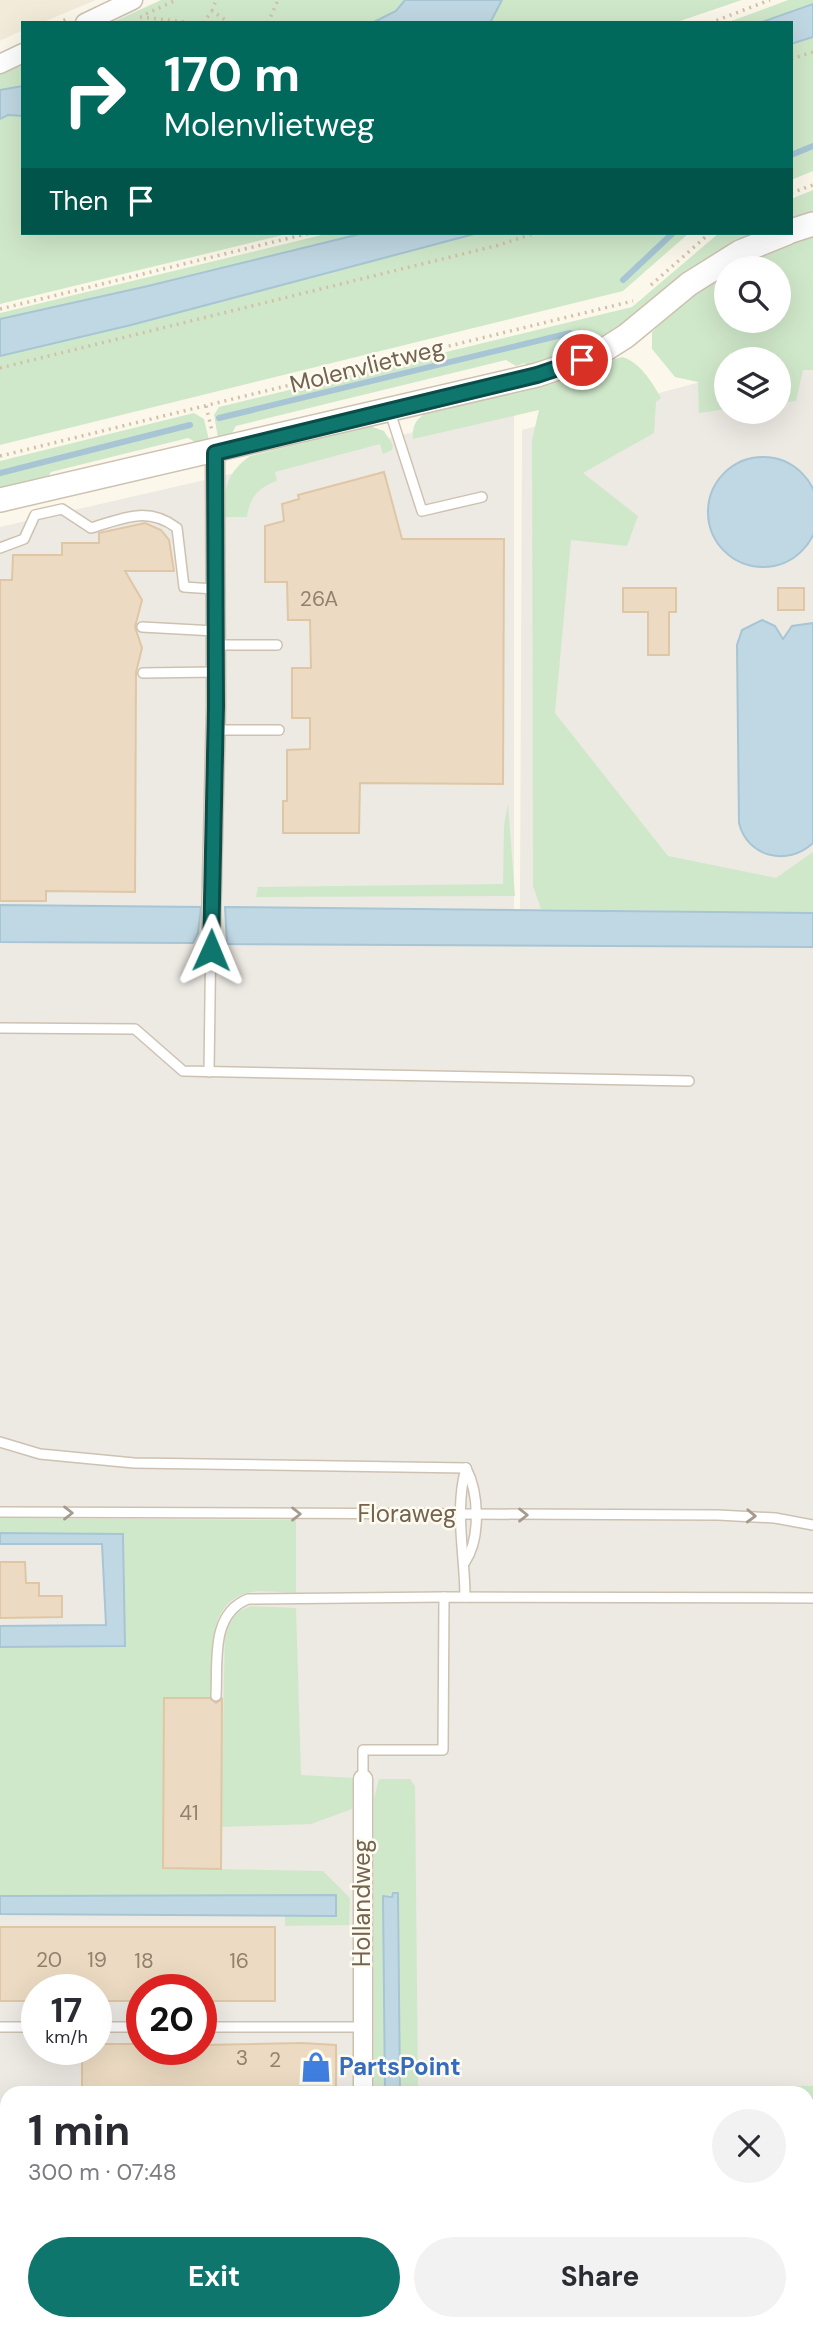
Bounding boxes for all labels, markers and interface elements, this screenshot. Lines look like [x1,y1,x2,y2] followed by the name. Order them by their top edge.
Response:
[164,42,300,106] text: 170 m
[49,49,140,140] icon: right
[164,104,375,146] text: Molenvlietweg
[122,182,160,220] icon: arrive
[49,184,108,218] text: Then
[714,256,791,424] map controls
[714,256,791,333] button: search
[552,330,612,390] pin
[286,331,447,400] street label: Molenvlietweg
[563,341,601,379] icon: arrive
[714,347,791,424] button: layers
[300,585,338,613] house number: 26A
[174,913,248,987] position arrow
[358,1498,456,1529] street label: Floraweg
[63,1505,74,1521] one-way arrow
[291,1506,301,1522] one-way arrow
[518,1507,529,1523] one-way arrow
[745,1509,756,1524] one-way arrow
[179,1799,199,1827] house number: 41
[346,1839,377,1967] street label: Hollandweg
[36,1946,62,1974] house number: 20
[87,1946,107,1974] house number: 19
[134,1947,154,1975] house number: 18
[229,1947,249,1975] house number: 16
[126,1974,217,2065] speed limit sign: 20
[51,1987,82,2033] text: 17
[45,2025,88,2049] text: km/h
[236,2044,248,2072] house number: 3
[269,2046,281,2074] house number: 2
[299,2050,333,2084] shop icon: PartsPoint
[339,2051,461,2082] place label: PartsPoint
[28,2103,130,2158] text: 1 min
[712,2109,786,2183] button: close
[28,2157,177,2187] text: 300 m · 07:48
[28,2237,400,2317] button: Exit
[414,2237,786,2317] button: Share

